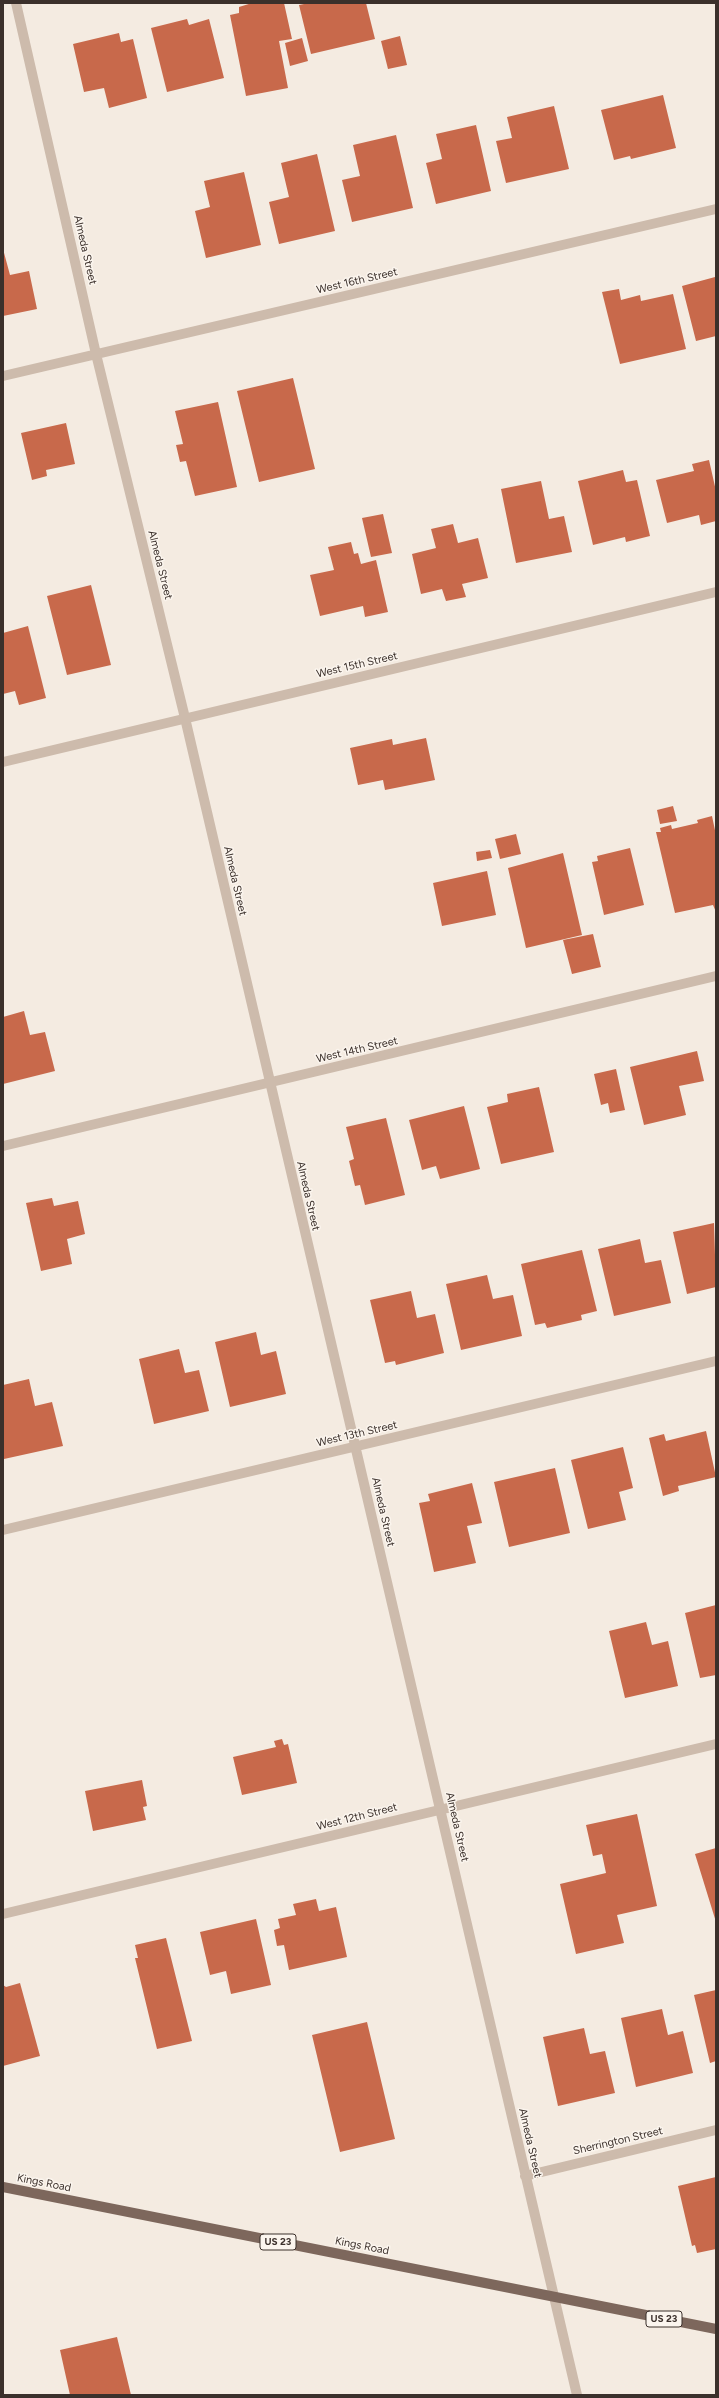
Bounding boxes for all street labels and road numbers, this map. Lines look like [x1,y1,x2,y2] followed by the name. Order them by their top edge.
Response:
[71,214,99,286] street label: Almeda Street
[315,265,399,297] street label: West 16th Street
[145,529,175,601] street label: Almeda Street
[315,649,399,681] street label: West 15th Street
[221,845,249,917] street label: Almeda Street
[315,1034,399,1066] street label: West 14th Street
[294,1160,322,1232] street label: Almeda Street
[315,1418,399,1450] street label: West 13th Street
[369,1476,397,1548] street label: Almeda Street
[443,1791,471,1863] street label: Almeda Street
[315,1801,399,1833] street label: West 12th Street
[516,2107,544,2179] street label: Almeda Street
[572,2124,664,2158] street label: Sherrington Street
[16,2171,72,2195] street label: Kings Road
[260,2234,296,2250] road number: US 23
[334,2234,390,2258] street label: Kings Road
[646,2311,682,2327] road number: US 23

